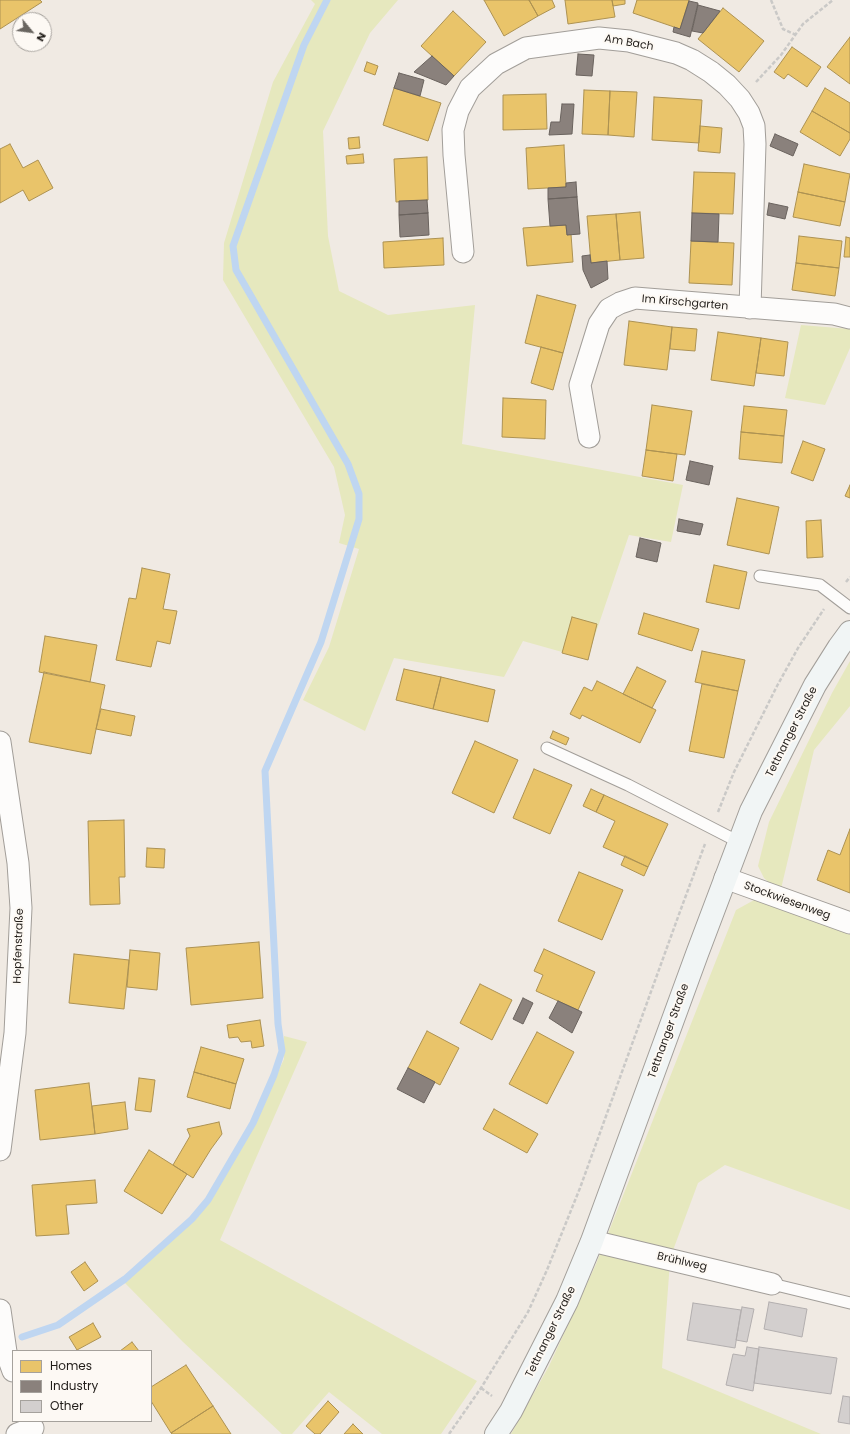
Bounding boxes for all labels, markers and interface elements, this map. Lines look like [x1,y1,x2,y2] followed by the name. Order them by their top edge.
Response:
[12,12,52,52] north arrow
[33,30,51,45] text: N
[603,32,655,54] street label: Am Bach
[641,293,729,313] street label: Im Kirschgarten
[763,684,821,780] street label: Tettnanger Straße
[742,879,832,923] street label: Stockwiesenweg
[11,908,27,984] street label: Hopfenstraße
[646,982,692,1080] street label: Tettnanger Straße
[656,1250,708,1274] street label: Brühlweg
[523,1284,579,1380] street label: Tettnanger Straße
[12,1350,152,1422] legend
[50,1357,92,1374] text: Homes
[50,1377,98,1394] text: Industry
[50,1397,83,1414] text: Other

